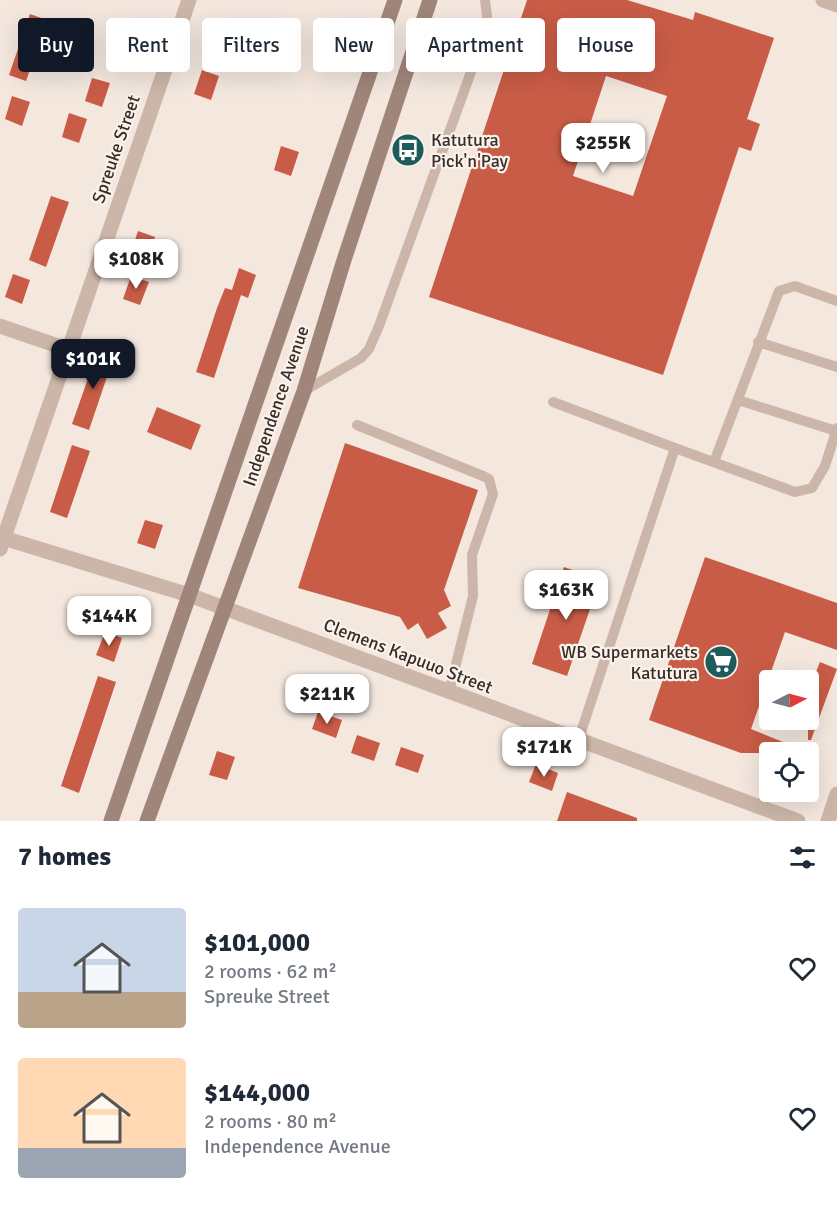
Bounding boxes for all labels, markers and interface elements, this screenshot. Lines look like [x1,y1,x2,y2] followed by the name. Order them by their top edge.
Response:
[18,18,94,72] chip: Buy
[106,18,190,72] chip: Rent
[202,18,301,72] chip: Filters
[313,18,394,72] chip: New
[406,18,545,72] chip: Apartment
[557,18,655,72] chip: House
[87,92,145,206] street label: Spreuke Street
[561,123,645,174] pin: $255K
[431,129,509,172] place label: Katutura Pick'n'Pay
[575,130,631,155] text: $255K
[390,132,426,168] bus stop icon: Katutura Pick'n'Pay
[94,239,178,290] pin: $108K
[108,246,164,271] text: $108K
[238,323,314,489] street label: Independence Avenue
[51,339,135,390] pin: $101K
[65,346,121,371] text: $101K
[524,570,608,621] pin: $163K
[538,577,594,602] text: $163K
[67,596,151,647] pin: $144K
[81,603,137,628] text: $144K
[320,614,496,698] street label: Clemens Kapuuo Street
[561,641,698,684] place label: WB Supermarkets Katutura
[703,644,739,680] supermarket icon: WB Supermarkets Katutura
[759,670,819,730] north arrow
[759,670,819,802] map controls
[285,674,369,725] pin: $211K
[299,681,355,706] text: $211K
[502,727,586,778] pin: $171K
[516,734,572,759] text: $171K
[759,742,819,802] button: locate
[18,841,111,873] text: 7 homes
[786,841,819,874] icon: filters
[204,927,310,959] text: $101,000
[66,932,138,1004] icon: home
[786,952,819,985] icon: heart
[204,959,337,984] text: 2 rooms · 62 m²
[204,984,330,1009] text: Spreuke Street
[204,1077,310,1109] text: $144,000
[66,1082,138,1154] icon: home
[786,1102,819,1135] icon: heart
[204,1109,337,1134] text: 2 rooms · 80 m²
[204,1134,391,1159] text: Independence Avenue

